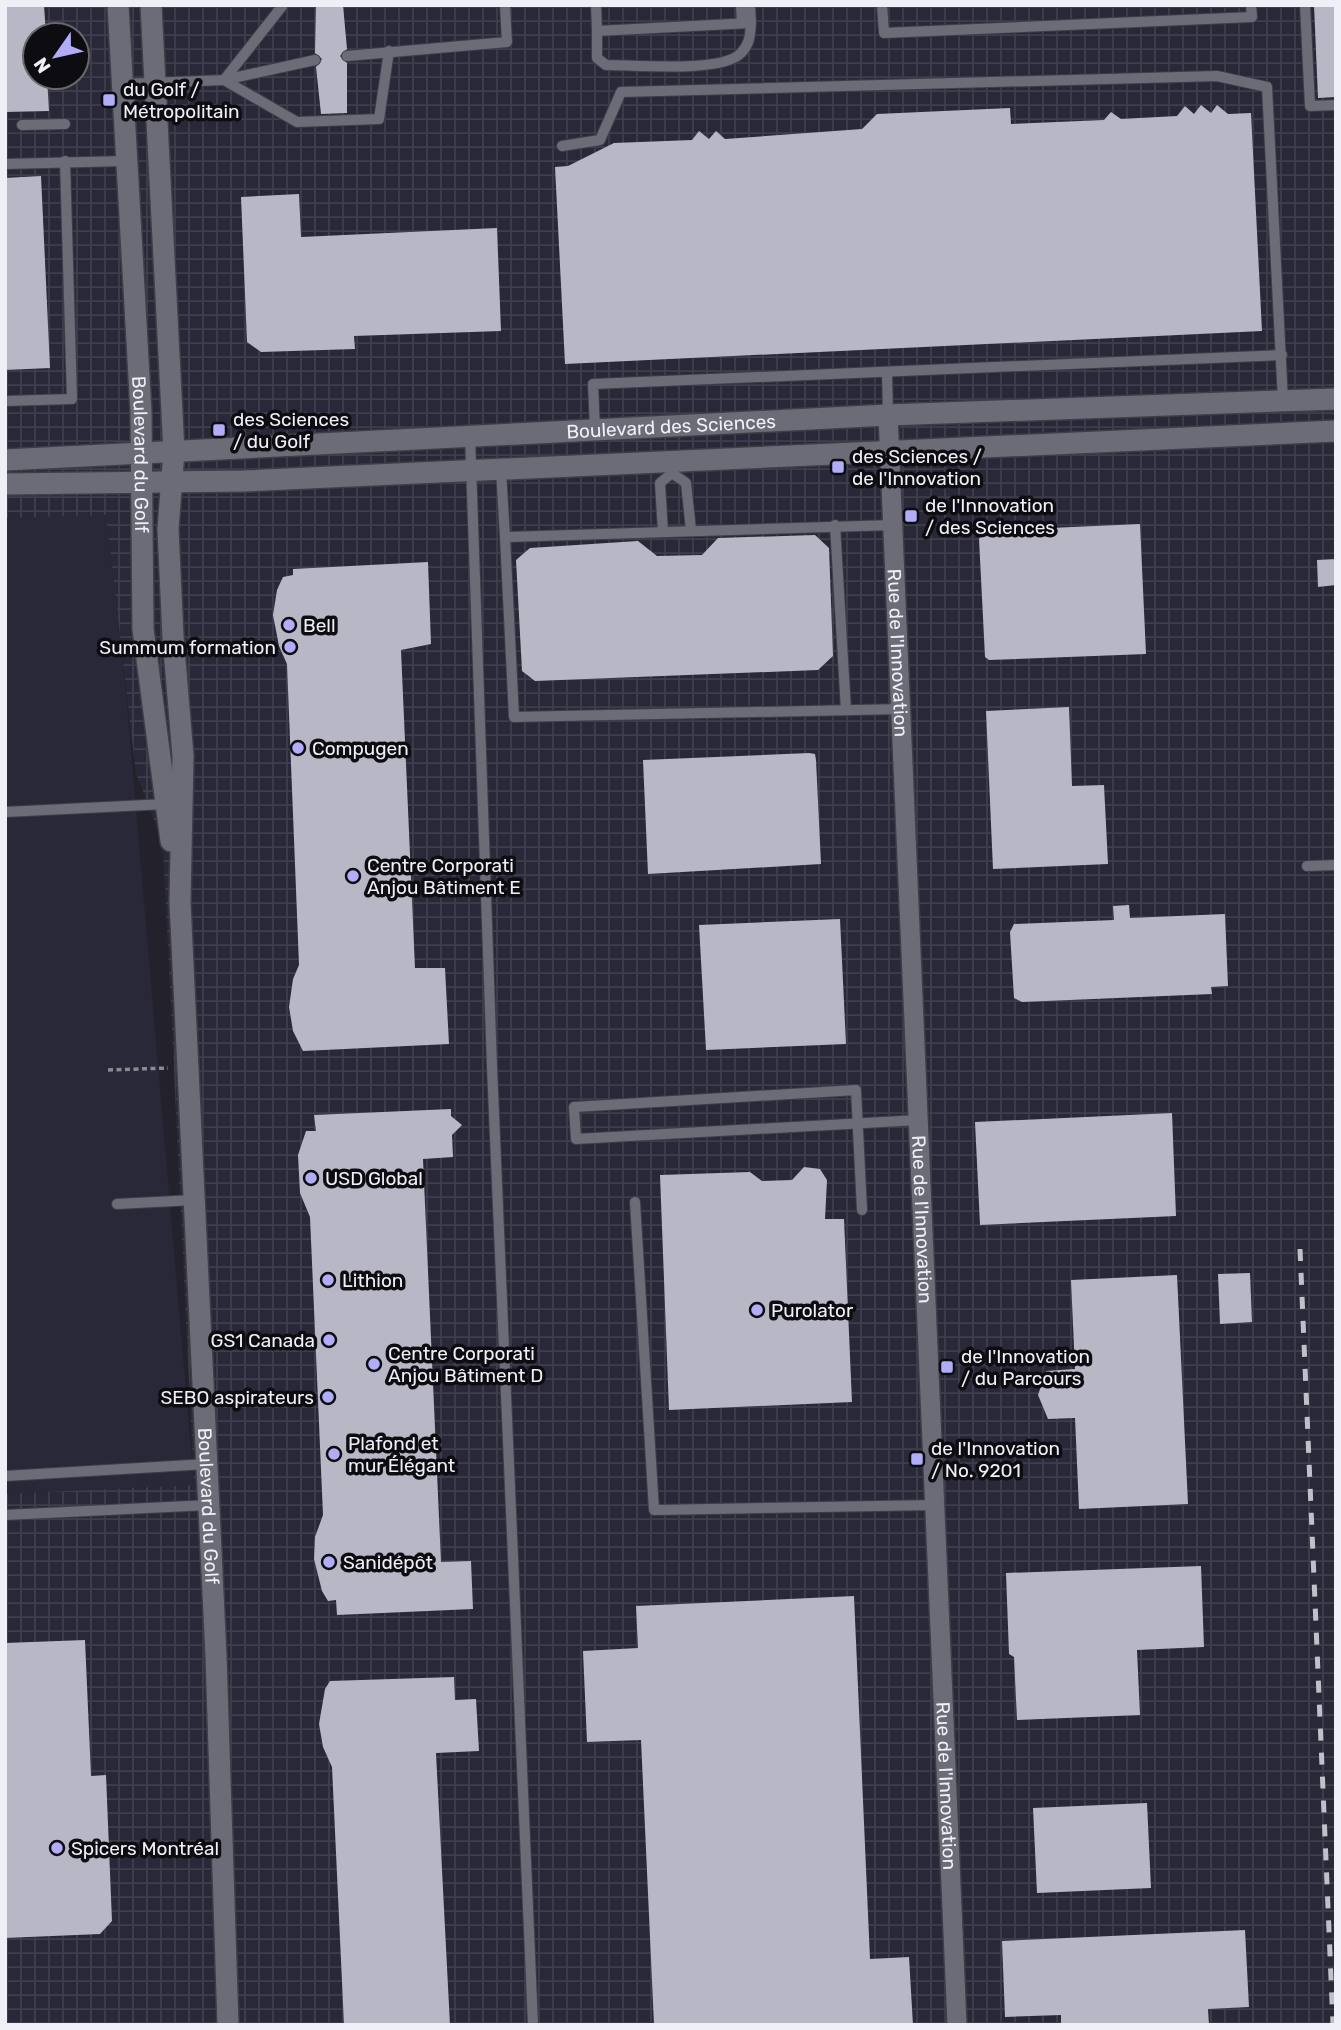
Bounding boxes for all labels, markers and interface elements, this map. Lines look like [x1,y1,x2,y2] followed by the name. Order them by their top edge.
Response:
[21,21,91,91] north arrow
[29,53,56,77] text: N
[123,78,240,123] place label: du Golf / Métropolitain
[101,92,117,108] marker: du Golf / Métropolitain
[127,375,153,534] street label: Boulevard du Golf
[233,408,349,453] place label: des Sciences / du Golf
[566,410,777,443] street label: Boulevard des Sciences
[211,422,227,438] marker: des Sciences / du Golf
[852,445,982,490] place label: des Sciences / de l'Innovation
[830,459,846,475] marker: des Sciences / de l'Innovation
[925,494,1055,539] place label: de l'Innovation / des Sciences
[903,508,919,524] marker: de l'Innovation / des Sciences
[883,568,913,737] street label: Rue de l'Innovation
[303,614,336,637] place label: Bell
[281,617,297,633] marker: Bell
[99,636,276,659] place label: Summum formation
[282,639,298,655] marker: Summum formation
[312,737,409,760] place label: Compugen
[290,740,306,756] marker: Compugen
[367,854,521,899] place label: Centre Corporati Anjou Bâtiment E
[345,868,361,884] marker: Centre Corporati Anjou Bâtiment E
[907,1135,937,1304] street label: Rue de l'Innovation
[325,1167,423,1190] place label: USD Global
[303,1170,319,1186] marker: USD Global
[342,1269,403,1292] place label: Lithion
[320,1272,336,1288] marker: Lithion
[771,1299,854,1322] place label: Purolator
[749,1302,765,1318] marker: Purolator
[211,1329,315,1352] place label: GS1 Canada
[321,1332,337,1348] marker: GS1 Canada
[388,1342,543,1387] place label: Centre Corporati Anjou Bâtiment D
[961,1345,1090,1390] place label: de l'Innovation / du Parcours
[366,1356,382,1372] marker: Centre Corporati Anjou Bâtiment D
[939,1359,955,1375] marker: de l'Innovation / du Parcours
[160,1386,314,1409] place label: SEBO aspirateurs
[320,1389,336,1405] marker: SEBO aspirateurs
[193,1427,224,1586] street label: Boulevard du Golf
[348,1432,456,1477] place label: Plafond et mur Élégant
[931,1437,1060,1482] place label: de l'Innovation / No. 9201
[326,1446,342,1462] marker: Plafond et mur Élégant
[909,1451,925,1467] marker: de l'Innovation / No. 9201
[343,1551,434,1574] place label: Sanidépôt
[321,1554,337,1570] marker: Sanidépôt
[931,1701,961,1870] street label: Rue de l'Innovation
[71,1837,219,1860] place label: Spicers Montréal
[49,1840,65,1856] marker: Spicers Montréal

